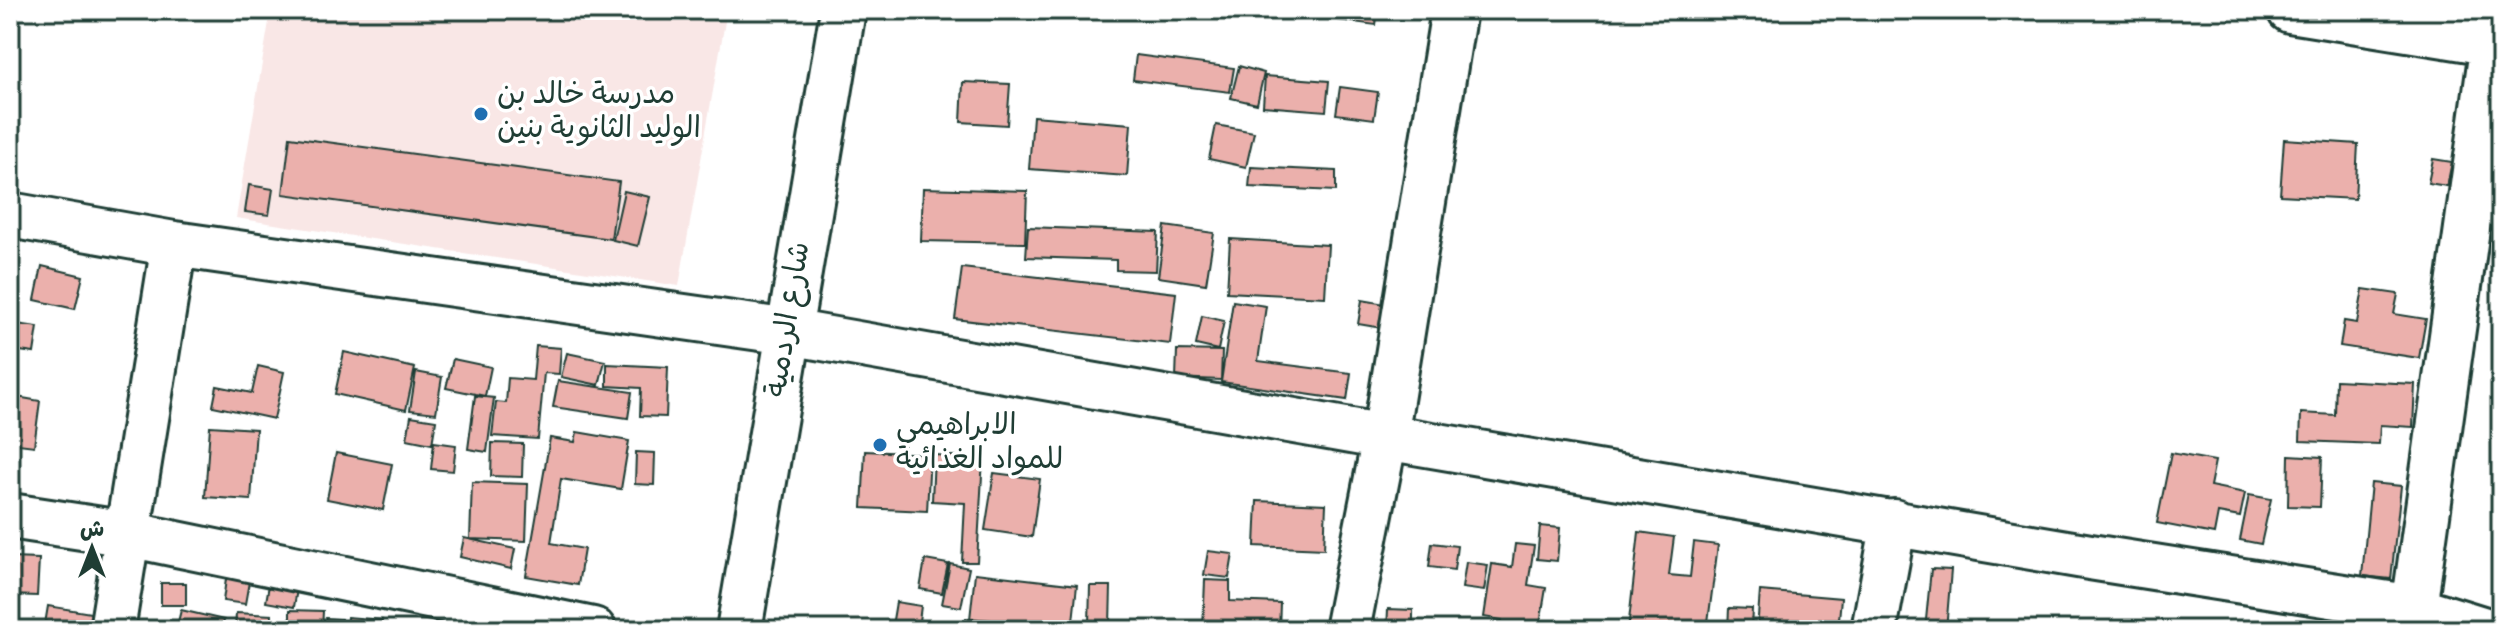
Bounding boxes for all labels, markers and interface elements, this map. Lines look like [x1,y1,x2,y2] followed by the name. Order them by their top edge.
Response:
[497,76,701,153] place label: مدرسة خالد بن الوليد الثانوية بنين
[472,105,490,123] marker: مدرسة خالد بن الوليد الثانوية بنين
[757,239,825,401] street label: شارع الردمية
[896,407,1063,484] place label: الابراهيمي للمواد الغذائية
[871,436,889,454] marker: الابراهيمي للمواد الغذائية
[52,508,132,588] north arrow
[80,516,104,547] text: ش

